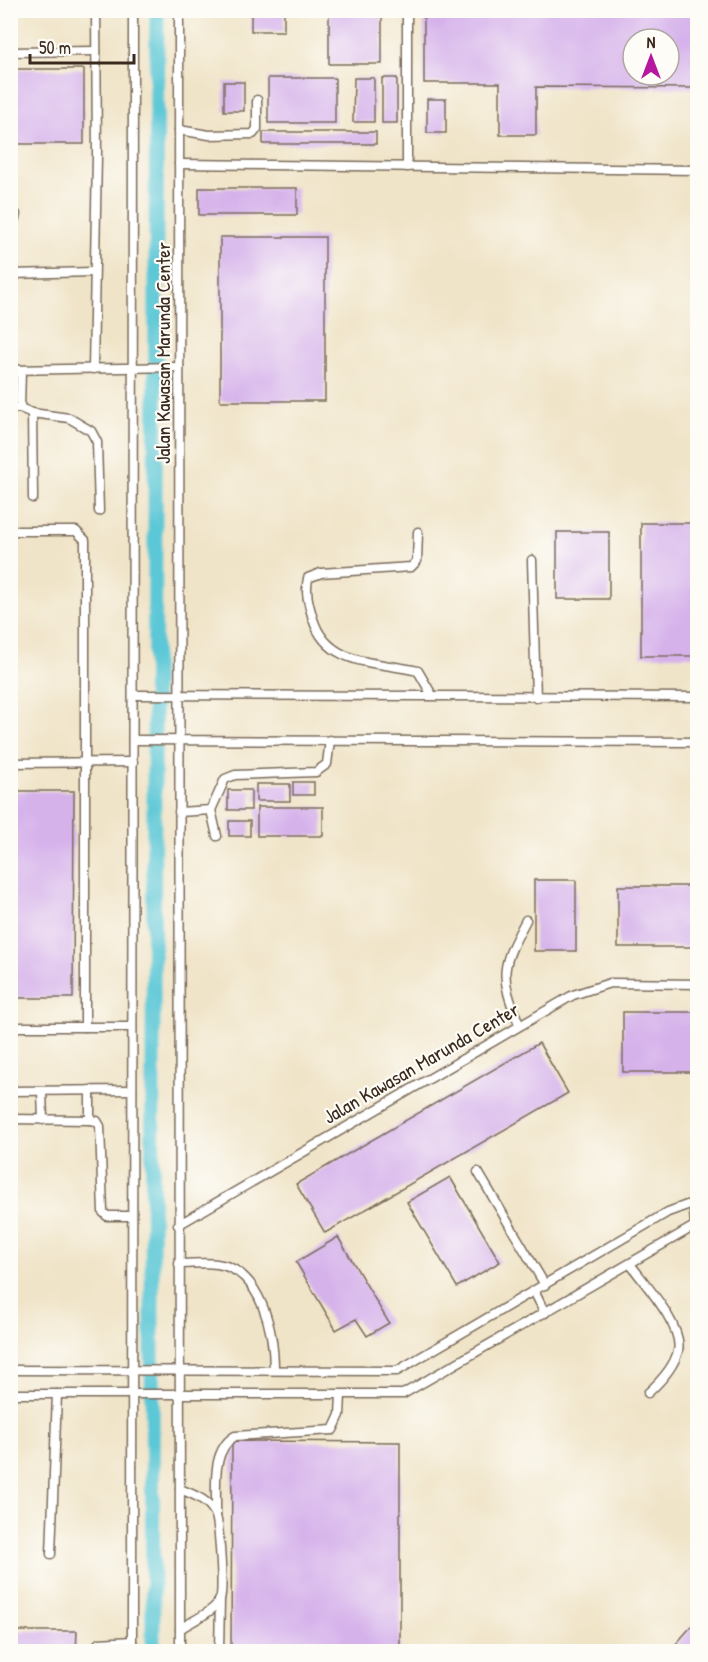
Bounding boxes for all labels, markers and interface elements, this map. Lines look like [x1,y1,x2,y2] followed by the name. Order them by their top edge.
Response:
[30,27,134,65] scale bar
[621,27,681,87] north arrow
[647,31,656,53] text: N
[39,35,71,60] text: 50 m
[149,242,176,464] street label: Jalan Kawasan Marunda Center
[318,995,524,1130] street label: Jalan Kawasan Marunda Center

